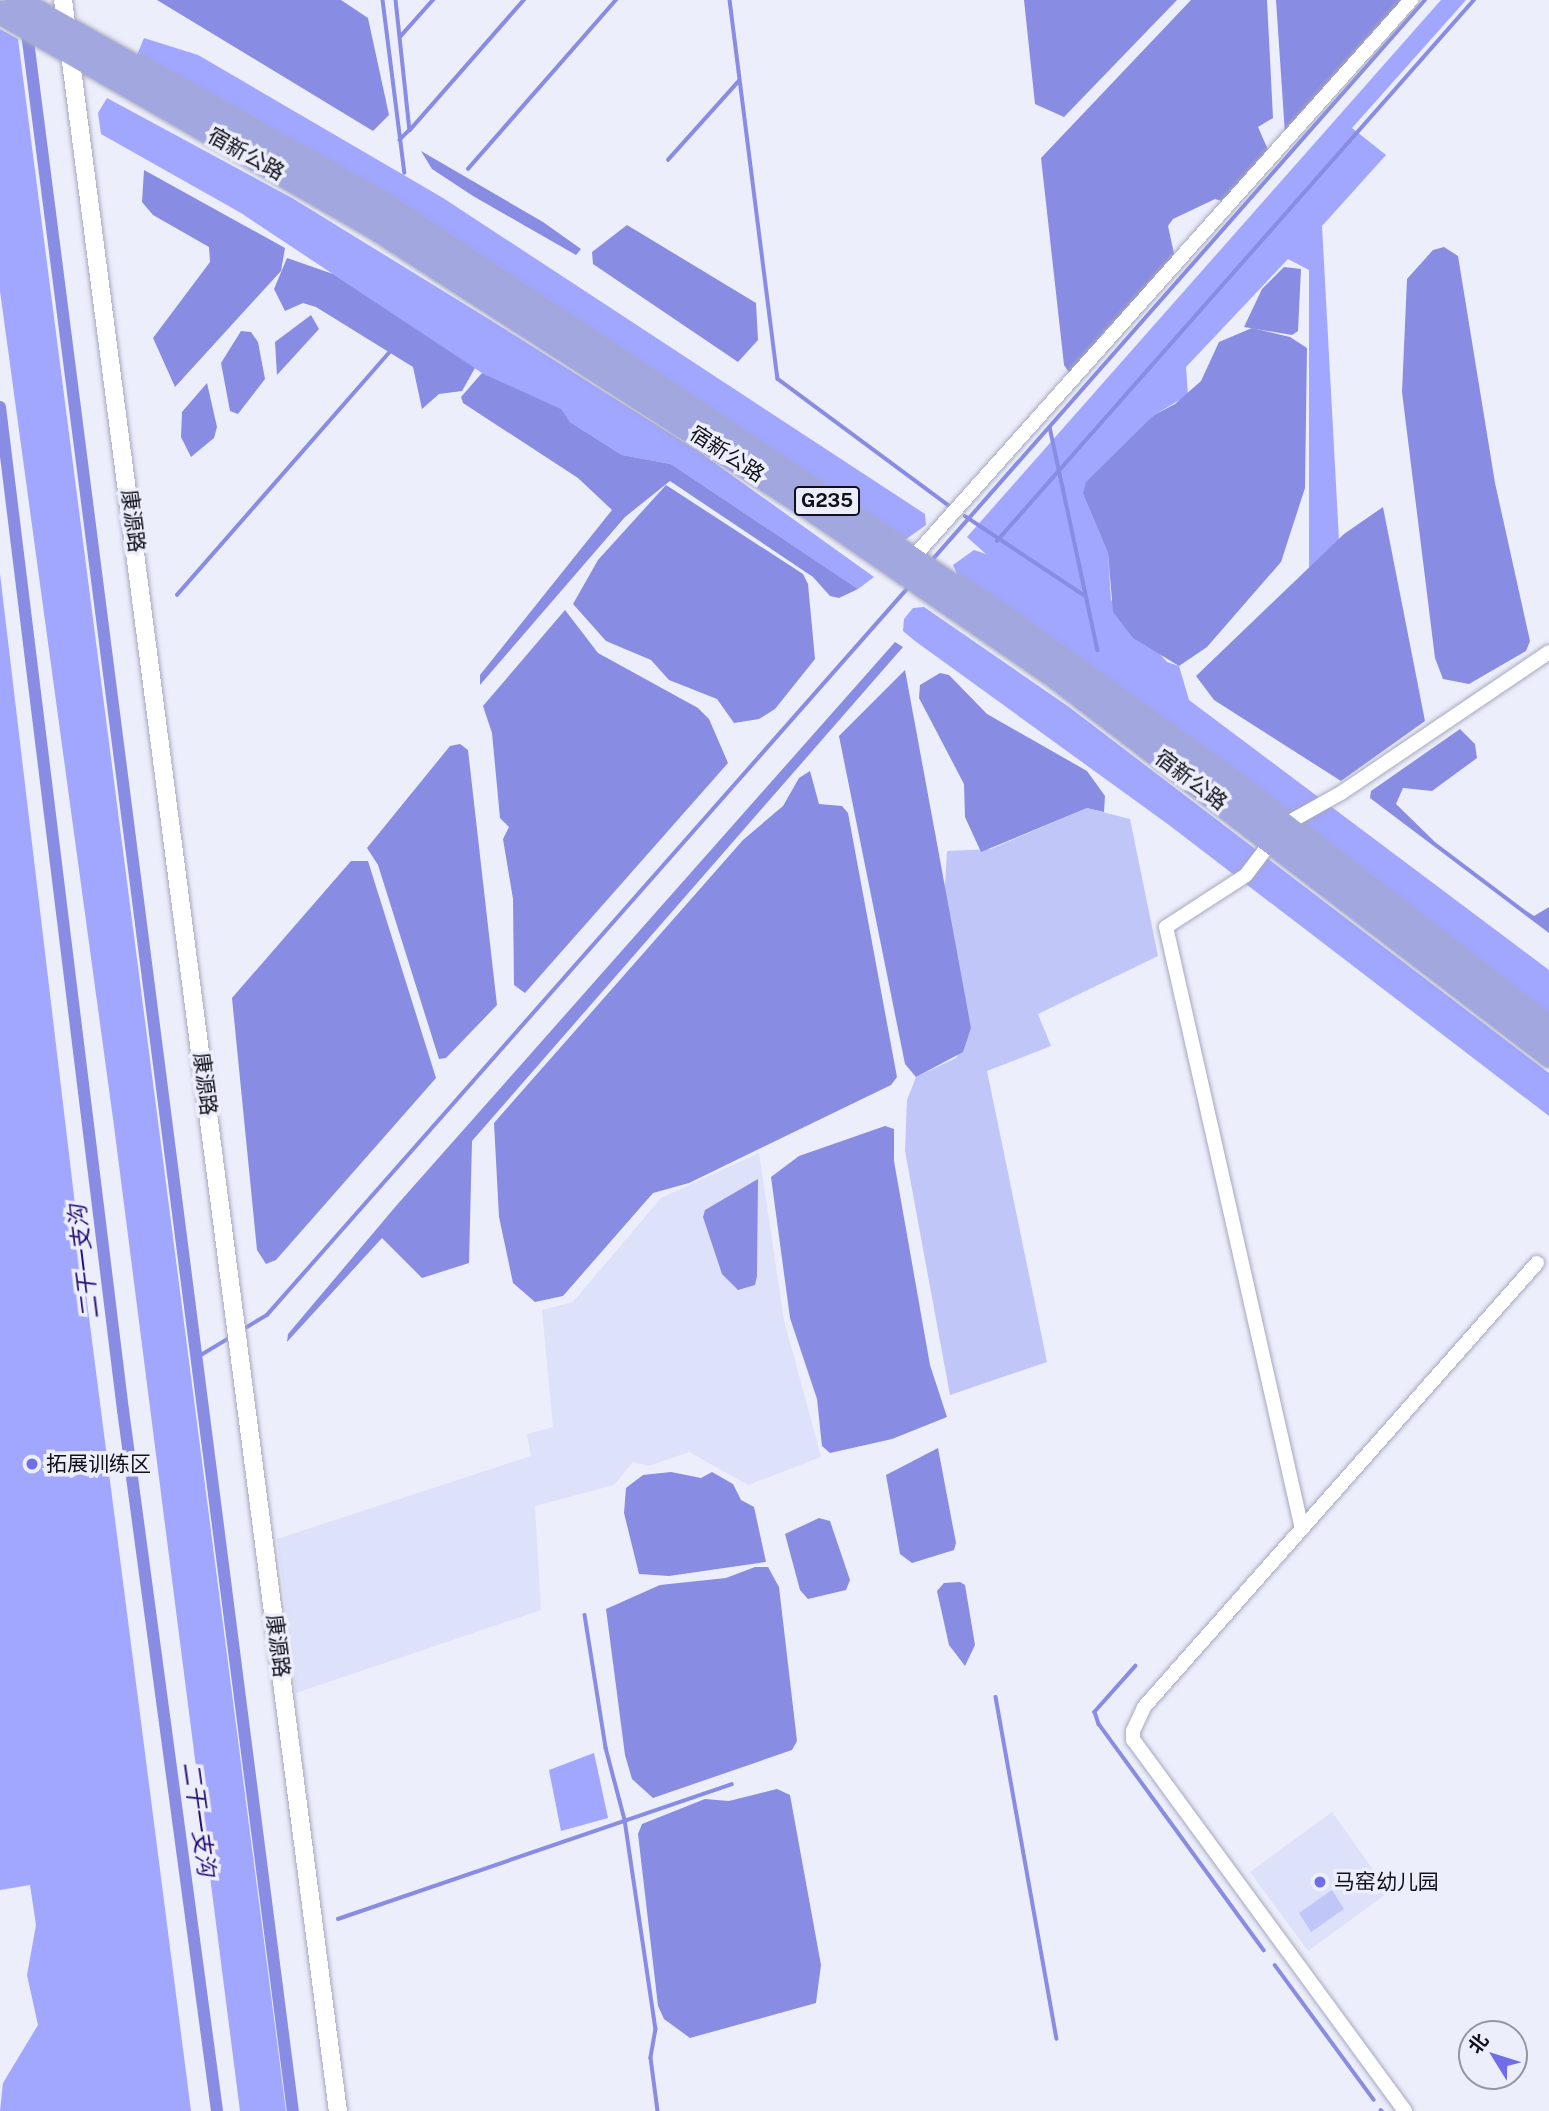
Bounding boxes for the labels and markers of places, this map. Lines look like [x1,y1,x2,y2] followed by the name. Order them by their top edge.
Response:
[46,1451,151,1477] place label: 拓展训练区
[24,1456,40,1472] marker: 拓展训练区
[1334,1869,1439,1895] place label: 马窑幼儿园
[1312,1874,1328,1890] marker: 马窑幼儿园

